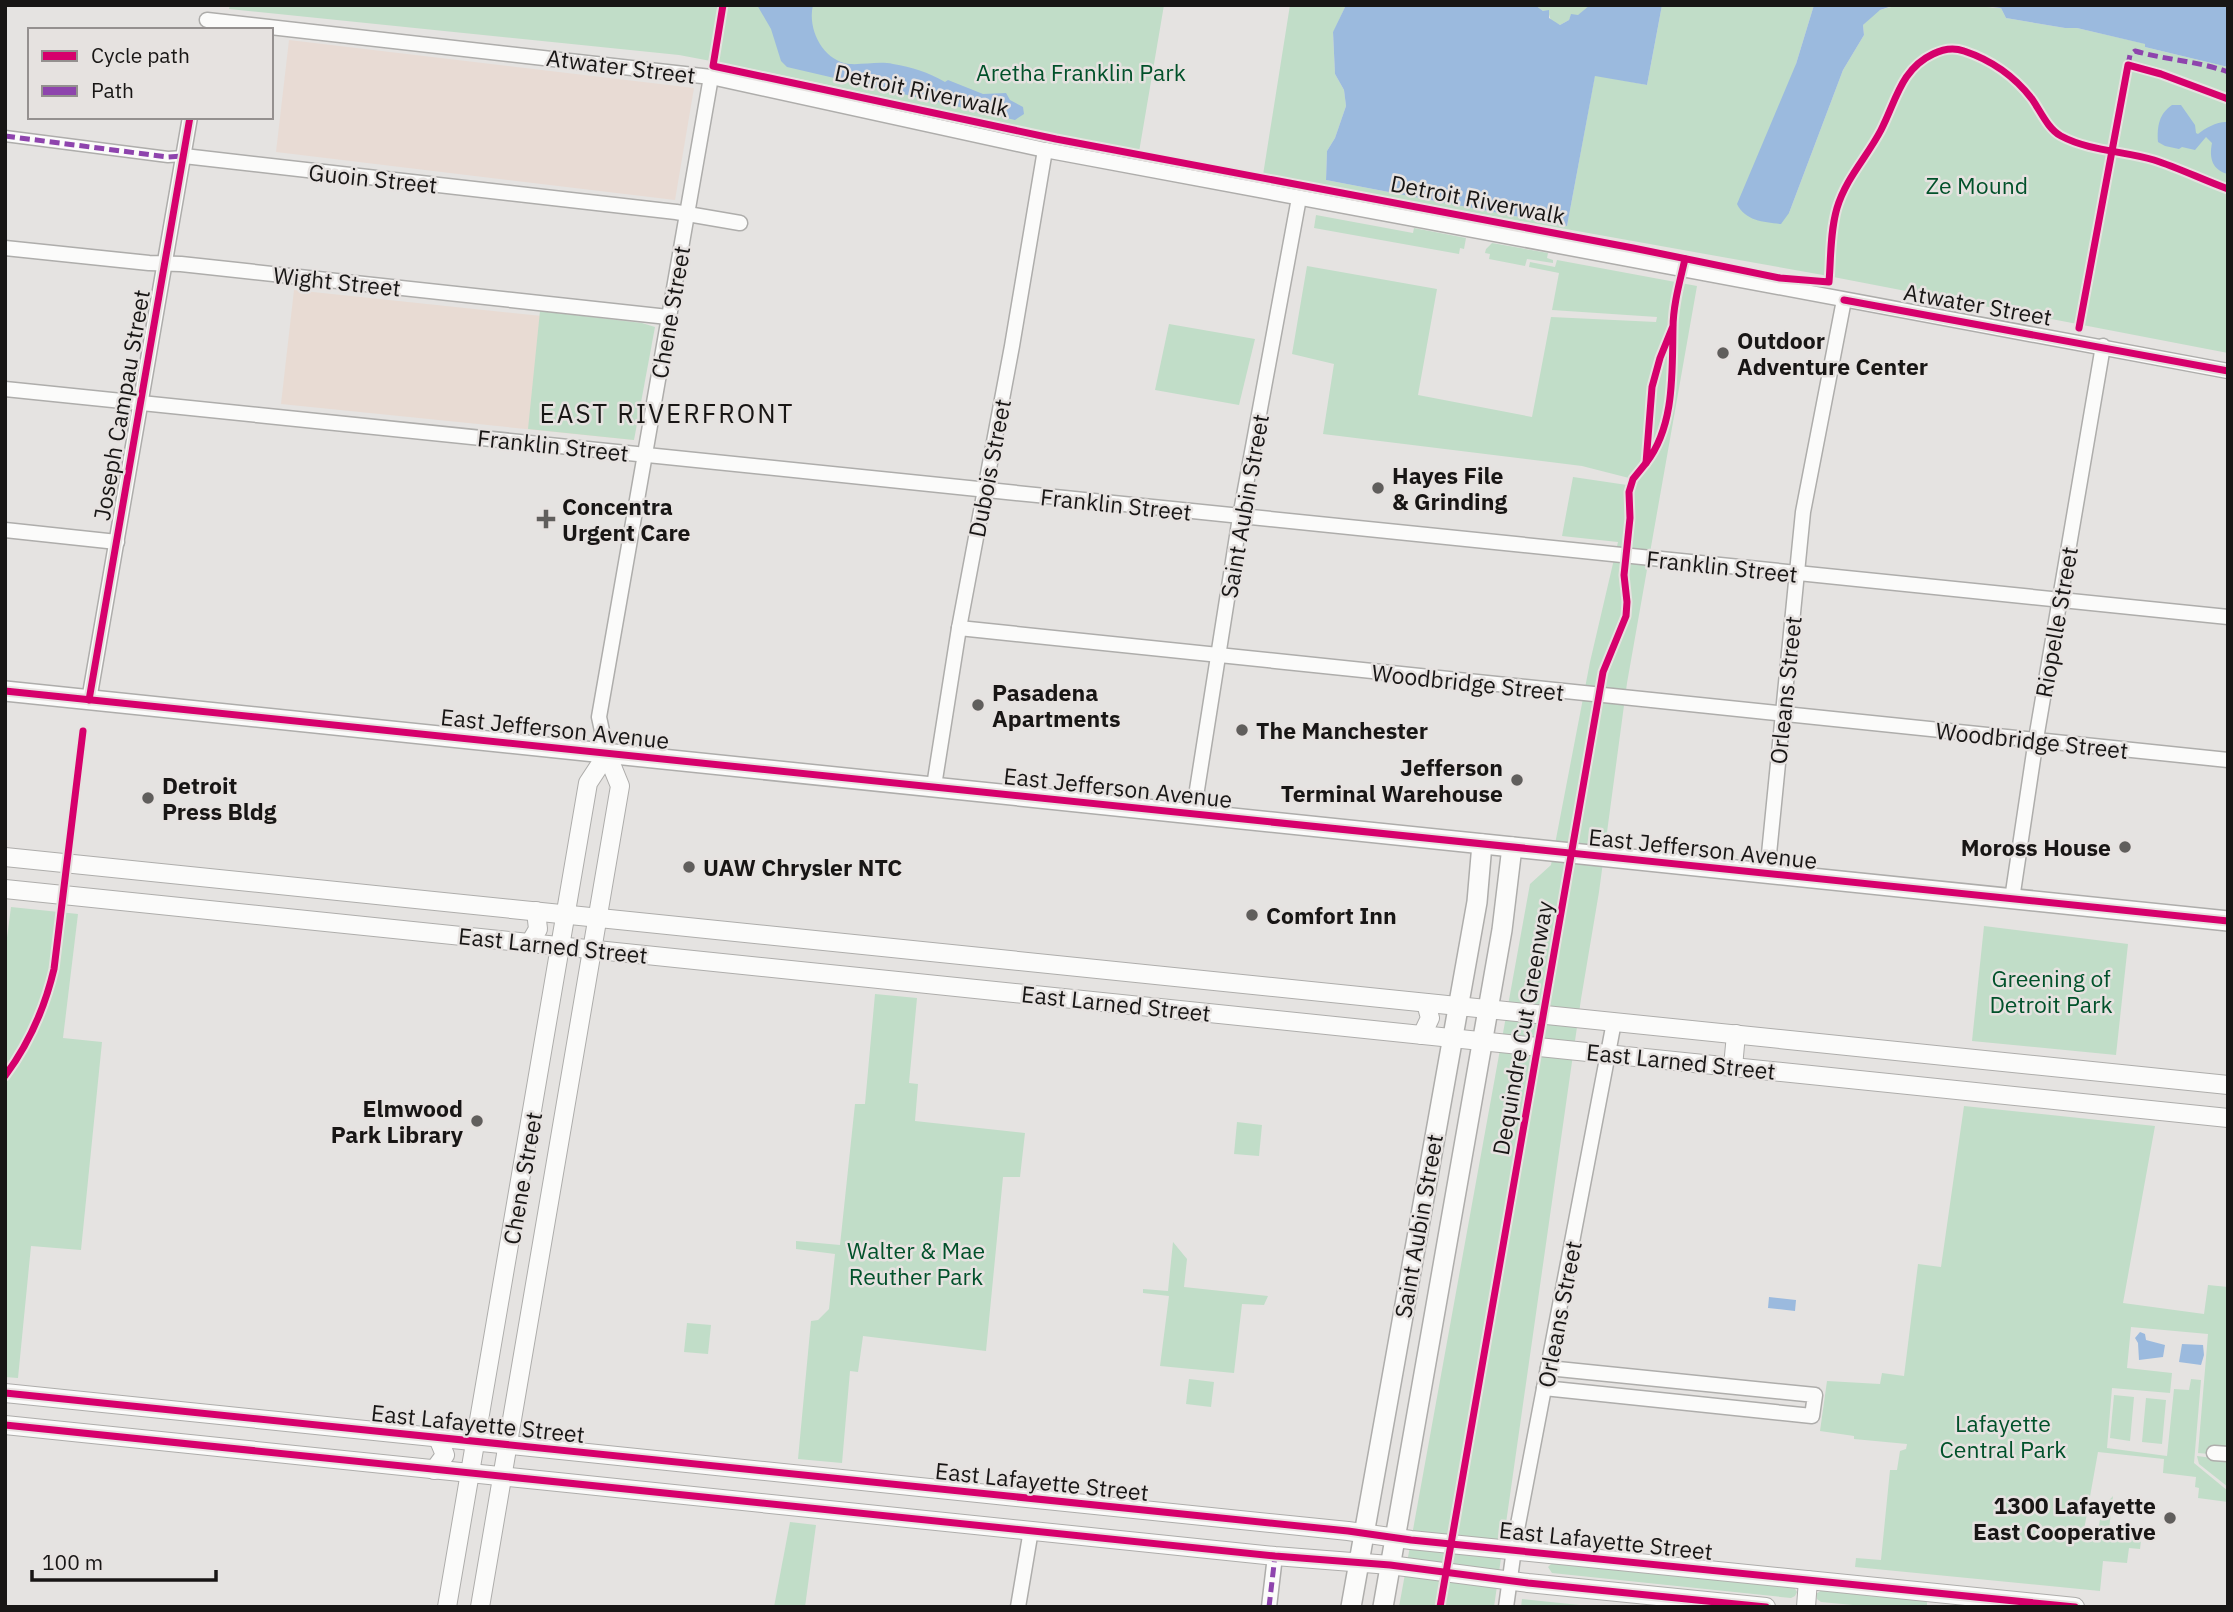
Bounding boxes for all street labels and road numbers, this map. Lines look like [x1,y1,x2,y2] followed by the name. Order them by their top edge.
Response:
[545,42,697,90] street label: Atwater Street
[832,57,1012,123] street label: Detroit Riverwalk
[307,156,439,200] street label: Guoin Street
[1388,167,1568,231] street label: Detroit Riverwalk
[644,243,696,381] street label: Chene Street
[272,259,402,303] street label: Wight Street
[1902,276,2054,332] street label: Atwater Street
[86,287,156,523] street label: Joseph Campau Street
[961,396,1017,540] street label: Dubois Street
[1213,412,1275,600] street label: Saint Aubin Street
[476,422,630,468] street label: Franklin Street
[1039,481,1193,527] street label: Franklin Street
[1645,543,1799,589] street label: Franklin Street
[2028,544,2084,700] street label: Riopelle Street
[1762,614,1808,766] street label: Orleans Street
[1370,657,1566,707] street label: Woodbridge Street
[439,701,671,755] street label: East Jefferson Avenue
[1934,715,2130,765] street label: Woodbridge Street
[1002,760,1234,814] street label: East Jefferson Avenue
[1587,821,1819,875] street label: East Jefferson Avenue
[1485,898,1559,1157] street label: Dequindre Cut Greenway
[457,920,649,970] street label: East Larned Street
[1020,978,1212,1028] street label: East Larned Street
[1585,1036,1777,1086] street label: East Larned Street
[496,1109,548,1247] street label: Chene Street
[1387,1132,1449,1320] street label: Saint Aubin Street
[1530,1238,1588,1390] street label: Orleans Street
[370,1397,586,1449] street label: East Lafayette Street
[934,1455,1150,1507] street label: East Lafayette Street
[1498,1514,1714,1566] street label: East Lafayette Street

